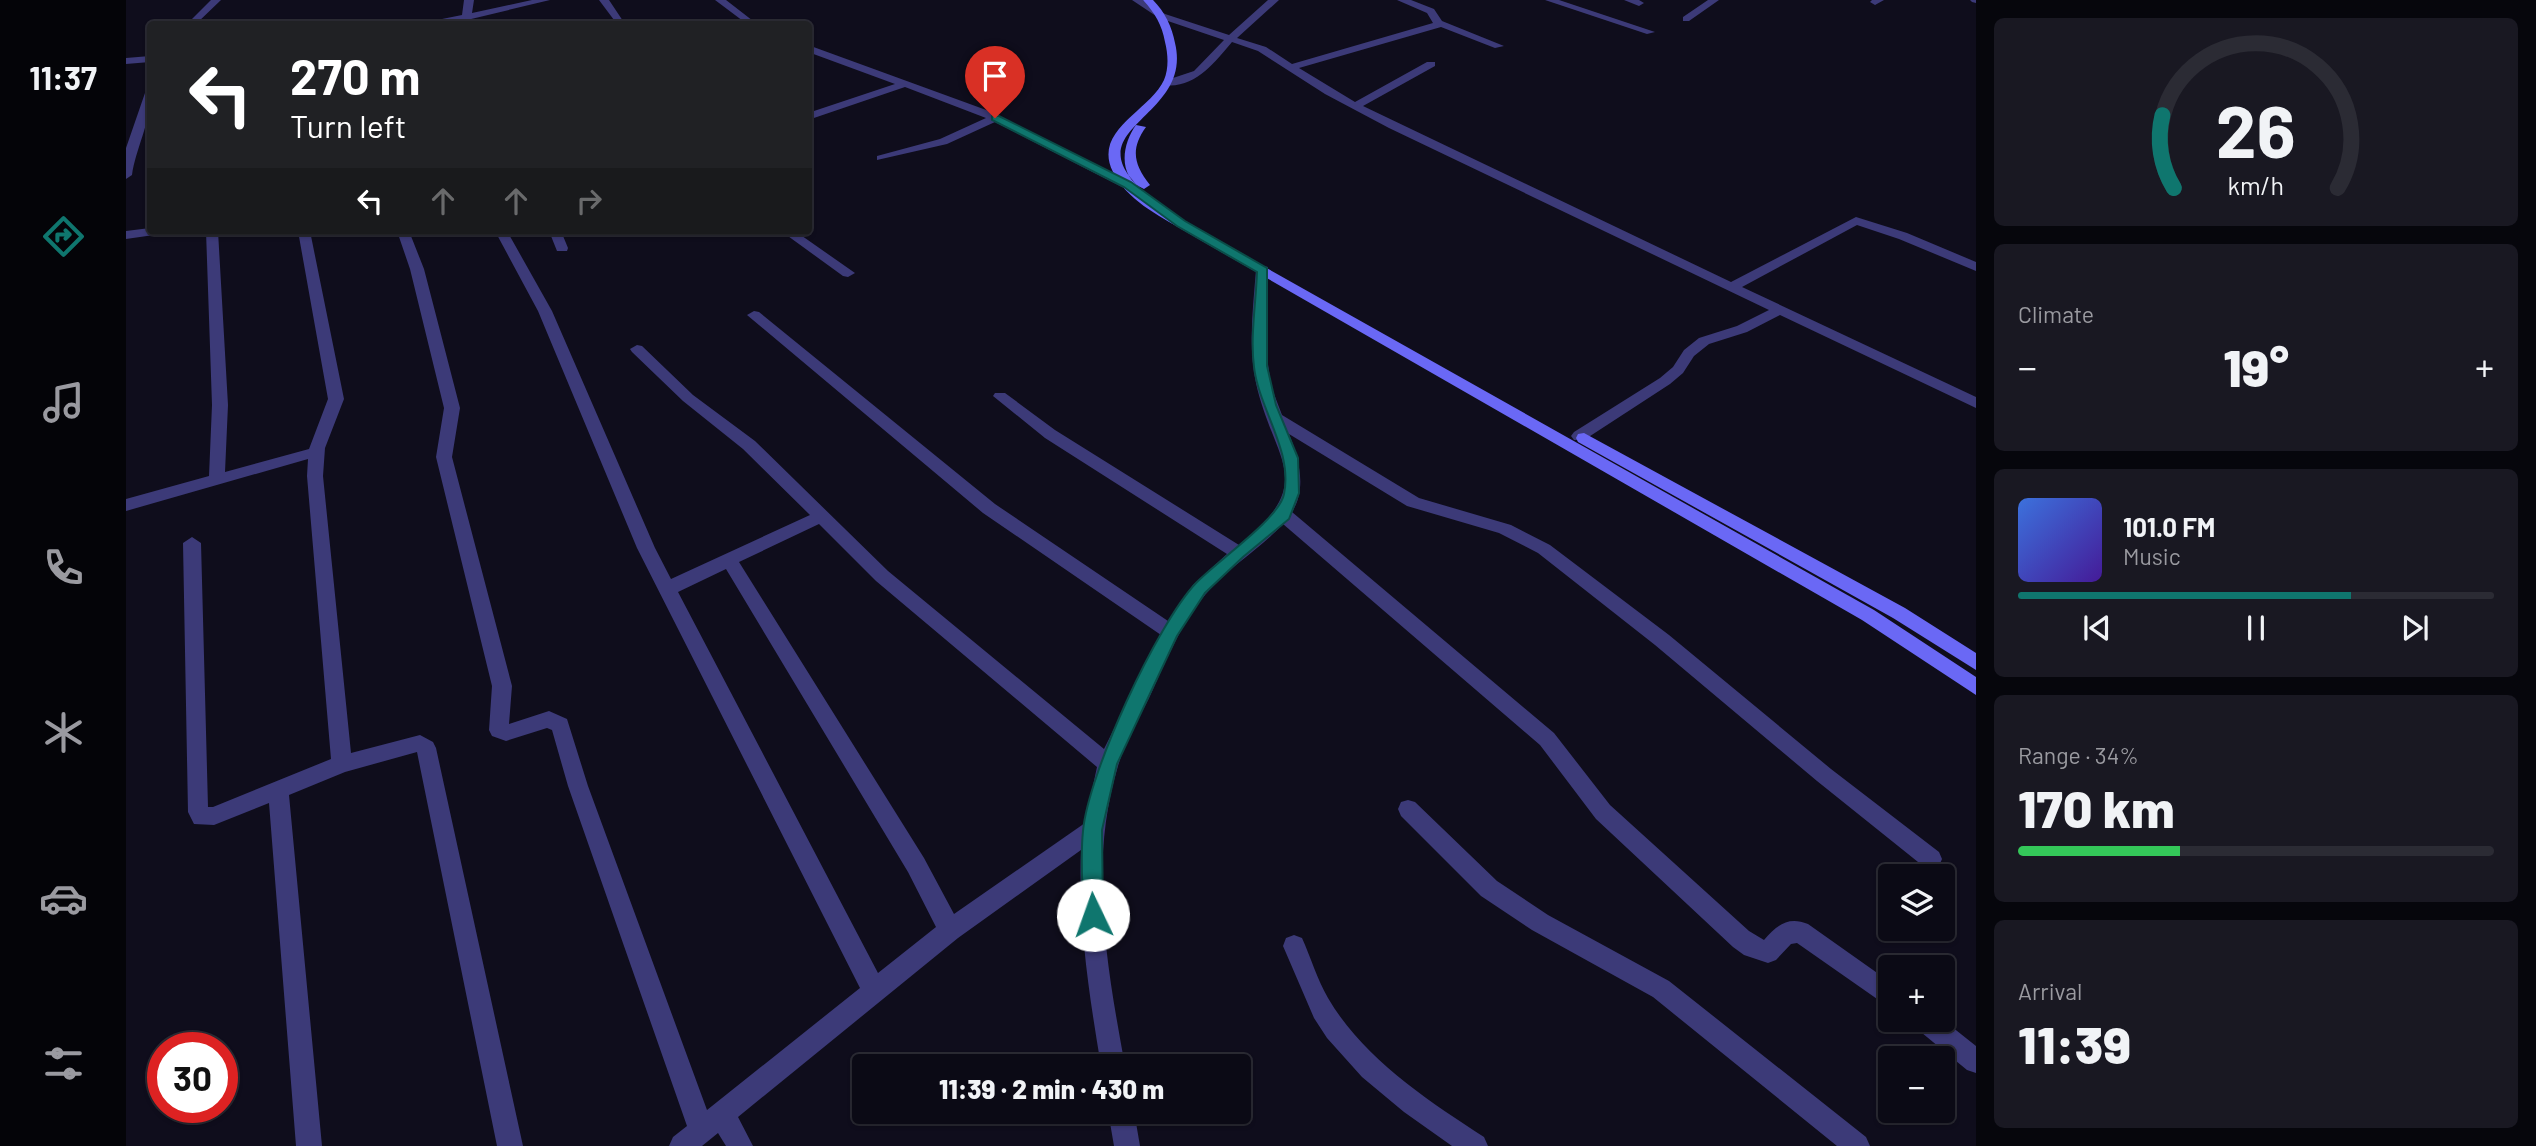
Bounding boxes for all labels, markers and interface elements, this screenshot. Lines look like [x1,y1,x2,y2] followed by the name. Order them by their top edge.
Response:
[290,46,420,105] text: 270 m
[965,46,1025,118] pin
[175,49,266,140] icon: left
[976,57,1014,95] icon: arrive
[29,58,97,96] text: 11:37
[2216,85,2296,173] text: 26
[290,106,407,144] text: Turn left
[2228,170,2284,200] text: km/h
[351,182,389,220] icon: left
[424,182,462,220] icon: ahead
[497,182,535,220] icon: ahead
[570,182,608,220] icon: right
[39,212,88,261] icon: directions
[2018,300,2094,328] text: Climate
[2223,335,2289,397] text: 19°
[2018,343,2037,389] text: −
[2475,343,2494,389] text: +
[39,378,88,427] icon: music
[2123,511,2215,542] text: 101.0 FM
[2123,542,2181,570] text: Music
[39,543,88,592] icon: phone
[2078,609,2116,647] icon: previous
[2237,609,2275,647] icon: pause
[2396,609,2434,647] icon: next
[39,708,88,757] icon: climate
[2018,741,2139,769] text: Range · 34%
[2018,776,2175,838] text: 170 km
[1878,864,1955,1123] map controls
[1878,864,1955,941] button: layers
[39,874,88,923] icon: car
[1056,878,1130,952] position arrow
[1878,955,1955,1032] button: +
[2018,977,2082,1005] text: Arrival
[2018,1012,2131,1074] text: 11:39
[147,1032,238,1123] speed limit sign: 30
[39,1039,88,1088] icon: filters
[1878,1046,1955,1123] button: −
[939,1073,1164,1104] text: 11:39 · 2 min · 430 m

